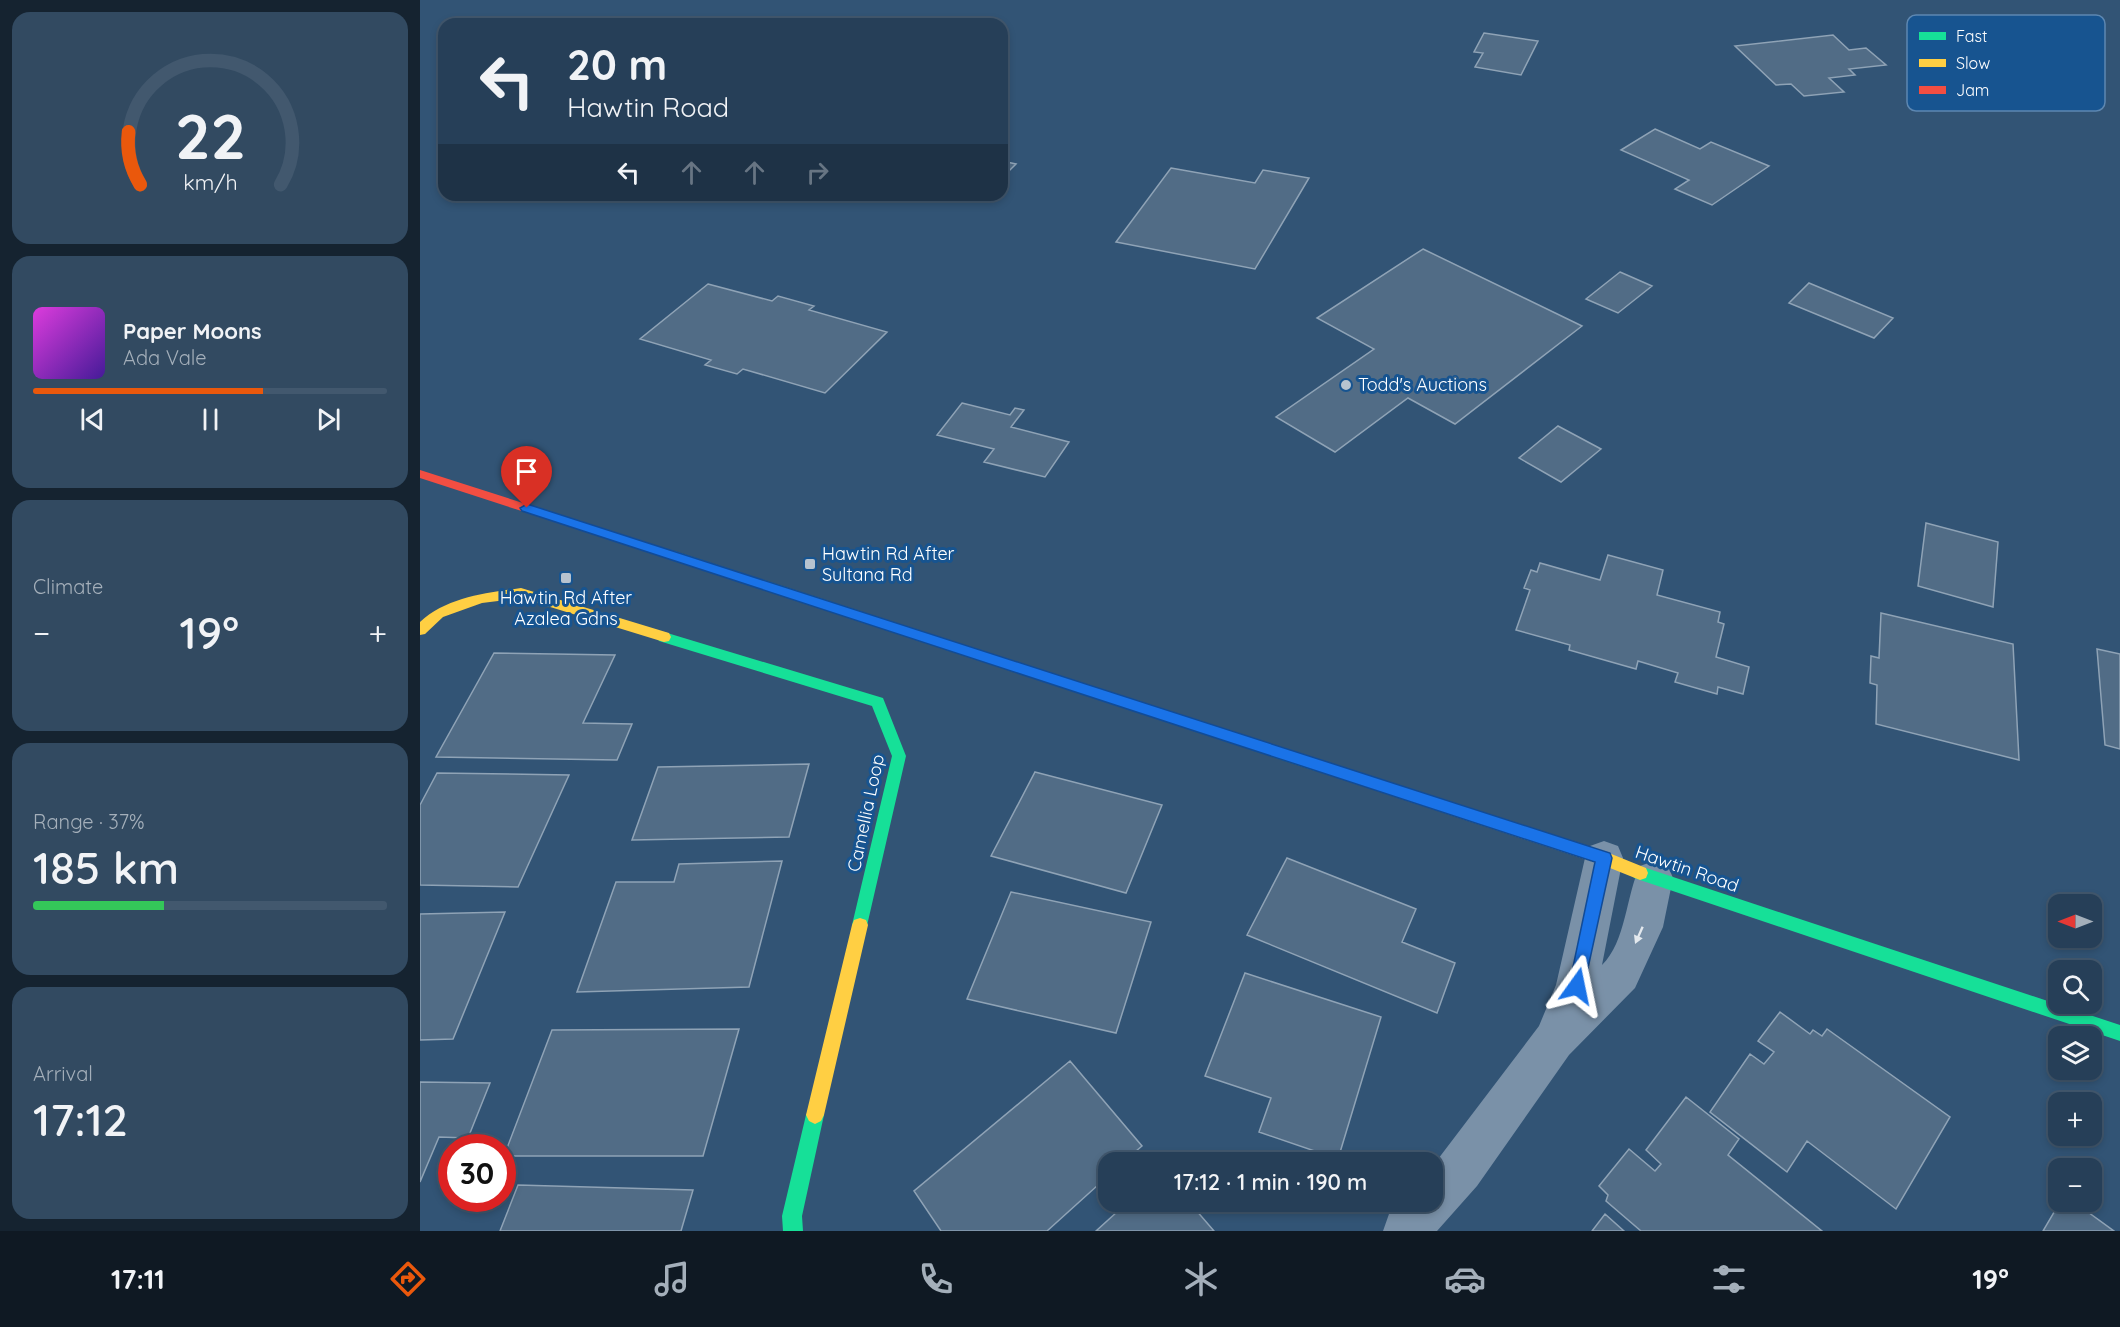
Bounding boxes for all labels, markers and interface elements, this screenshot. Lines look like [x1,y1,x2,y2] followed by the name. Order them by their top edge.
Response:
[1907,15,2105,111] legend
[1956,26,1987,46] text: Fast
[567,38,667,91] text: 20 m
[468,42,546,120] icon: left
[1956,53,1990,73] text: Slow
[1956,80,1989,100] text: Jam
[567,90,729,124] text: Hawtin Road
[174,97,246,175] text: 22
[612,156,645,189] icon: left
[675,156,708,189] icon: ahead
[738,156,771,189] icon: ahead
[801,156,834,189] icon: right
[183,169,237,195] text: km/h
[123,317,262,345] text: Paper Moons
[123,345,207,370] text: Ada Vale
[1358,373,1487,396] place label: Todd's Auctions
[1339,378,1353,392] marker: Todd's Auctions
[76,403,109,436] icon: previous
[194,403,227,436] icon: pause
[312,403,345,436] icon: next
[501,446,552,508] pin
[510,455,543,488] icon: arrive
[822,542,955,586] place label: Hawtin Rd After Sultana Rd
[803,557,817,571] marker: Hawtin Rd After Sultana Rd
[559,571,573,585] marker: Hawtin Rd After Azalea Gdns
[33,574,103,599] text: Climate
[500,586,632,630] place label: Hawtin Rd After Azalea Gdns
[180,604,239,660] text: 19°
[33,612,50,653] text: −
[368,612,387,653] text: +
[842,752,889,874] street label: Camellia Loop
[33,809,145,834] text: Range · 37%
[33,839,179,895] text: 185 km
[1632,840,1742,897] street label: Hawtin Road
[2048,894,2102,948] north arrow
[2048,894,2102,1212] map controls
[1634,926,1644,944] one-way arrow
[1545,954,1609,1018] position arrow
[2048,960,2102,1014] button: search
[2048,1026,2102,1080] button: layers
[33,1061,93,1086] text: Arrival
[33,1091,128,1147] text: 17:12
[2048,1092,2102,1146] button: +
[438,1134,516,1212] speed limit sign: 30
[2048,1158,2102,1212] button: −
[1174,1168,1367,1196] text: 17:12 · 1 min · 190 m
[387,1258,429,1300] icon: directions
[651,1258,693,1300] icon: music
[915,1258,957,1300] icon: phone
[1180,1258,1222,1300] icon: climate
[1444,1258,1486,1300] icon: car
[1708,1258,1750,1300] icon: filters
[111,1262,165,1296] text: 17:11
[1972,1262,2009,1296] text: 19°

